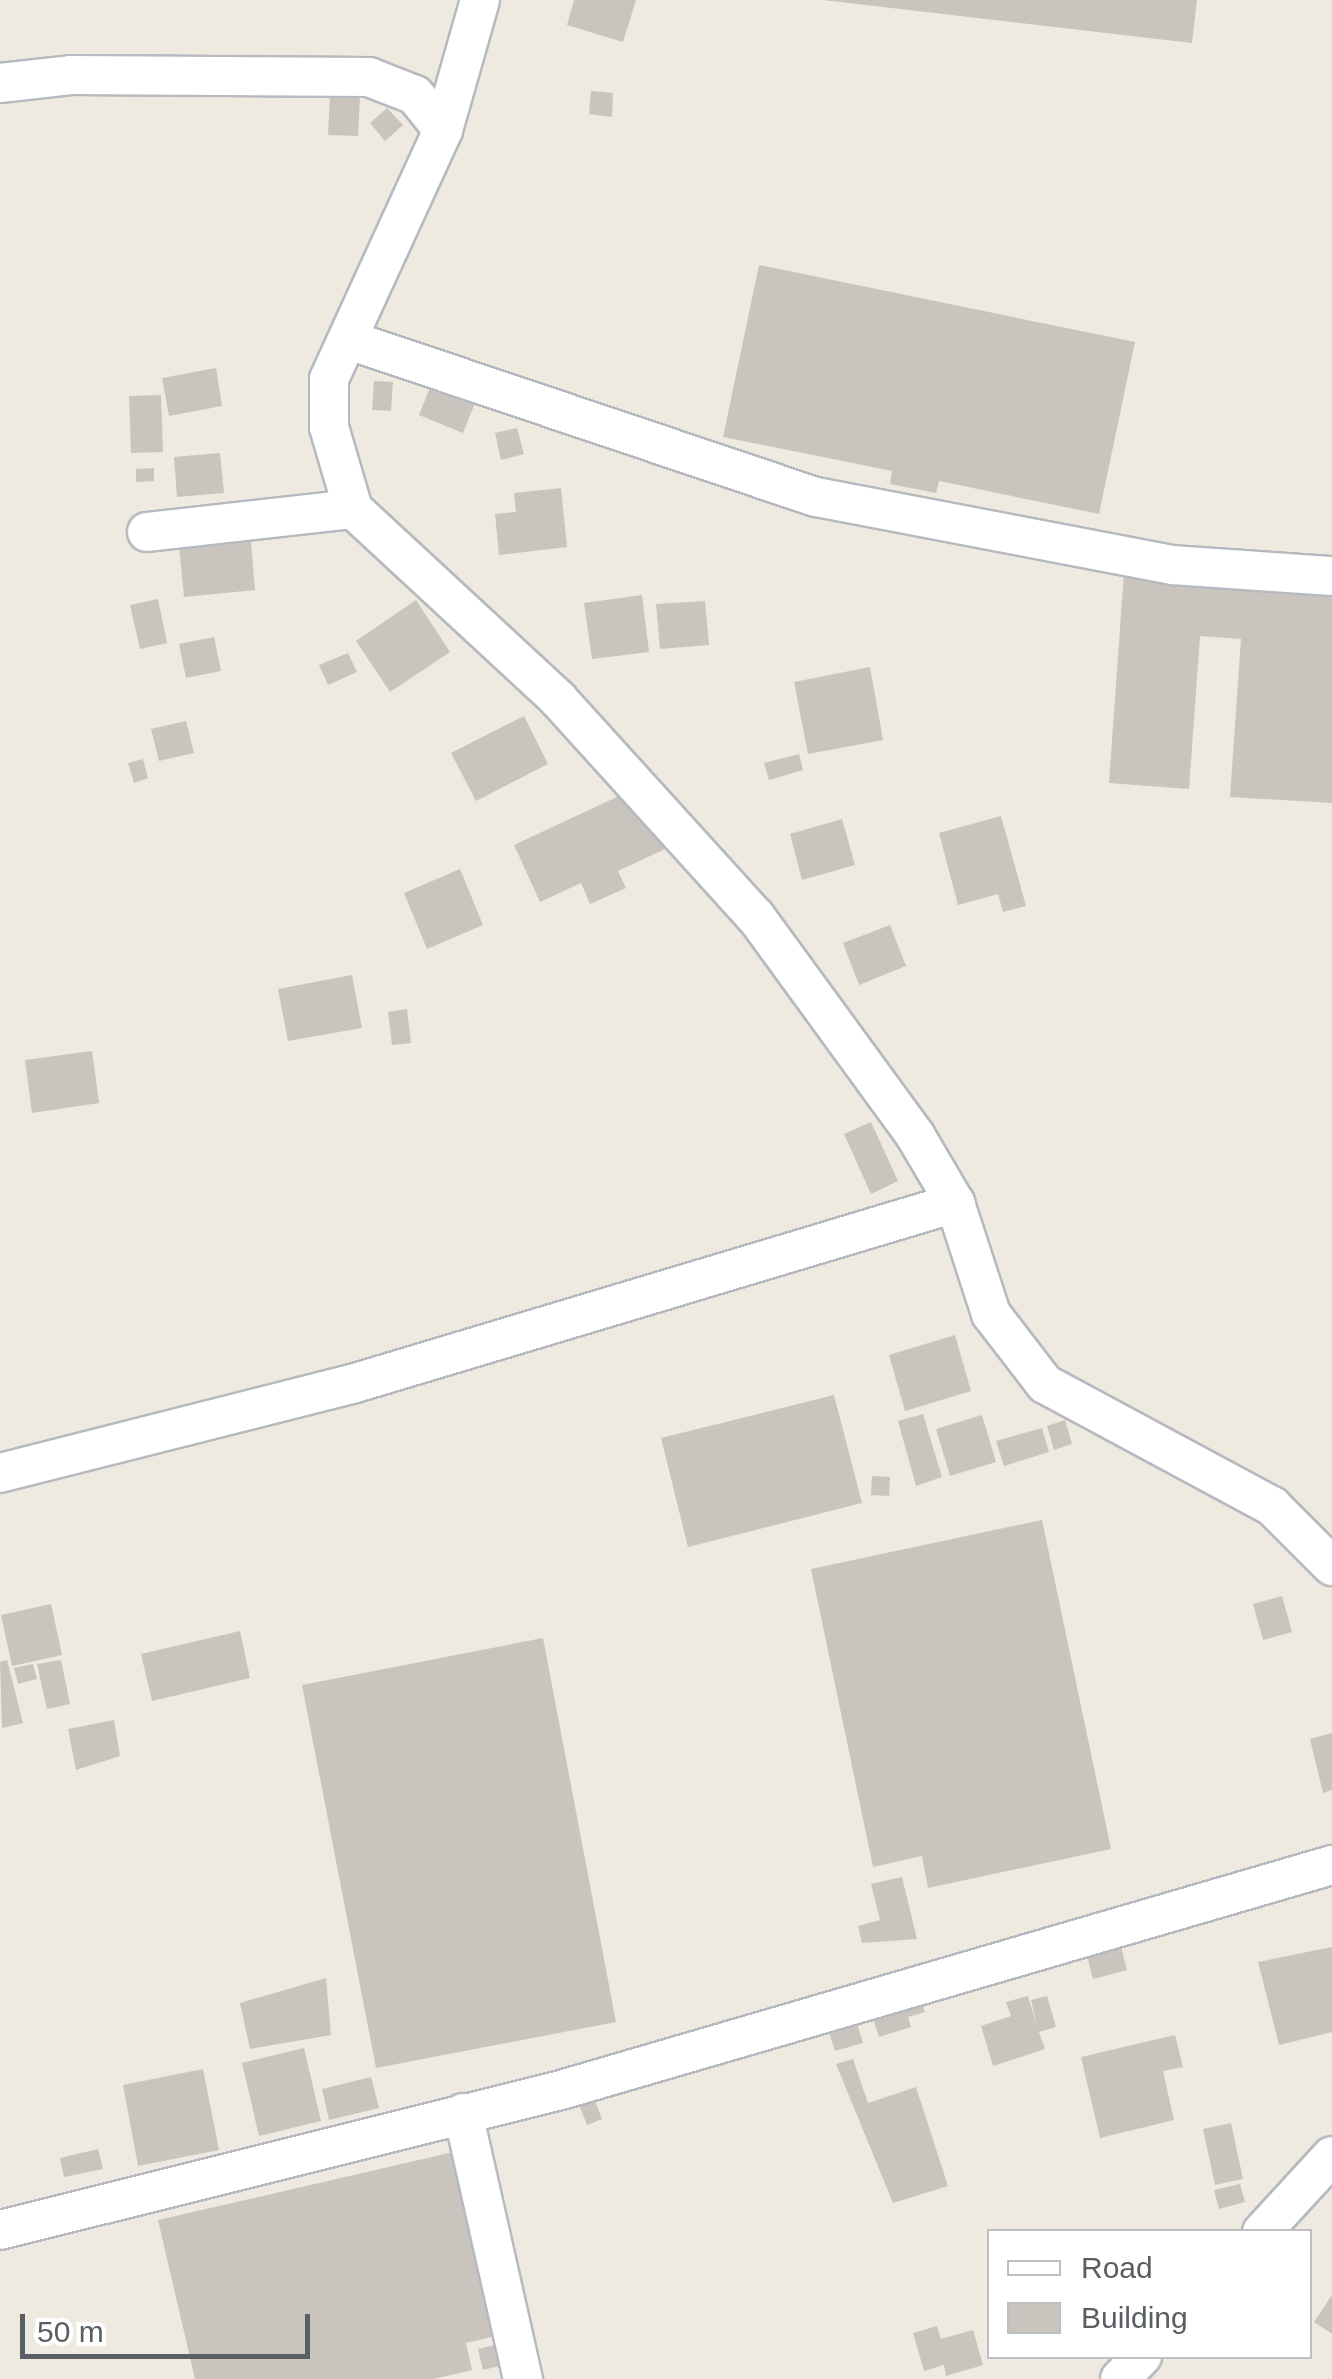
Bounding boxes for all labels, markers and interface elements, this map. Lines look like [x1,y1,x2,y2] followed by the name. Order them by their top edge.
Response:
[987,2229,1312,2359] legend
[1081,2251,1153,2284] text: Road
[25,2294,315,2356] scale bar
[1081,2301,1188,2334] text: Building
[37,2315,104,2348] text: 50 m

